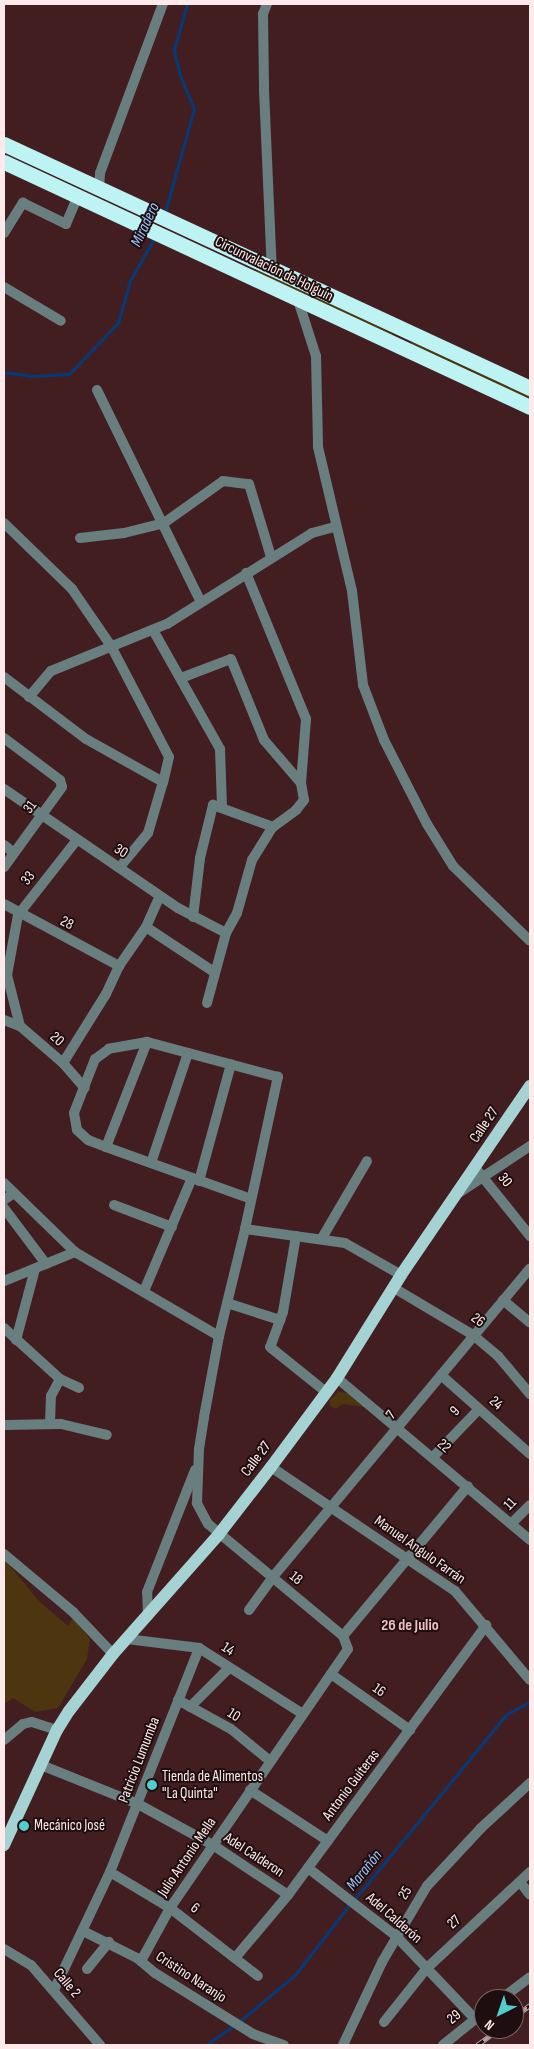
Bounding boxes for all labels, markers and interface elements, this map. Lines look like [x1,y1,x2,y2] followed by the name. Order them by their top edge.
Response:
[127,200,165,250] water label: Miradero
[212,233,336,305] street label: Circunvalación de Holguín
[19,797,41,817] street label: 31
[111,840,131,862] street label: 30
[17,868,39,888] street label: 33
[57,912,77,934] street label: 28
[46,1028,68,1050] street label: 20
[466,1104,502,1146] street label: Calle 27
[494,1169,516,1191] street label: 30
[467,1309,489,1331] street label: 26
[485,1392,507,1414] street label: 24
[446,1402,464,1420] street label: 9
[382,1407,400,1423] street label: 7
[433,1435,455,1457] street label: 22
[237,1438,275,1480] street label: Calle 27
[500,1494,520,1514] street label: 11
[371,1512,469,1588] street label: Manuel Angulo Farrán
[286,1567,306,1589] street label: 18
[381,1616,439,1636] district label: 26 de Julio
[218,1638,238,1660] street label: 14
[369,1679,389,1701] street label: 16
[224,1704,244,1726] street label: 10
[114,1715,164,1805] street label: Patricio Lumumba
[319,1746,383,1824] street label: Antonio Guiteras
[162,1767,263,1802] place label: Tienda de Alimentos "La Quinta"
[146,1779,158,1791] marker: Tienda de Alimentos "La Quinta"
[154,1814,220,1900] street label: Julio Antonio Mella
[34,1817,105,1835] place label: Mecánico José
[18,1820,30,1832] marker: Mecánico José
[220,1829,288,1881] street label: Adel Calderon
[343,1847,387,1895] water label: Marañón
[394,1883,416,1903] street label: 25
[362,1889,426,1947] street label: Adel Calderón
[187,1899,203,1917] street label: 6
[443,1911,465,1933] street label: 27
[152,1947,230,2007] street label: Cristino Naranjo
[50,1965,84,2001] street label: Calle 2
[474,1989,524,2039] north arrow
[443,2006,465,2028] street label: 29
[481,2016,498,2034] text: N

